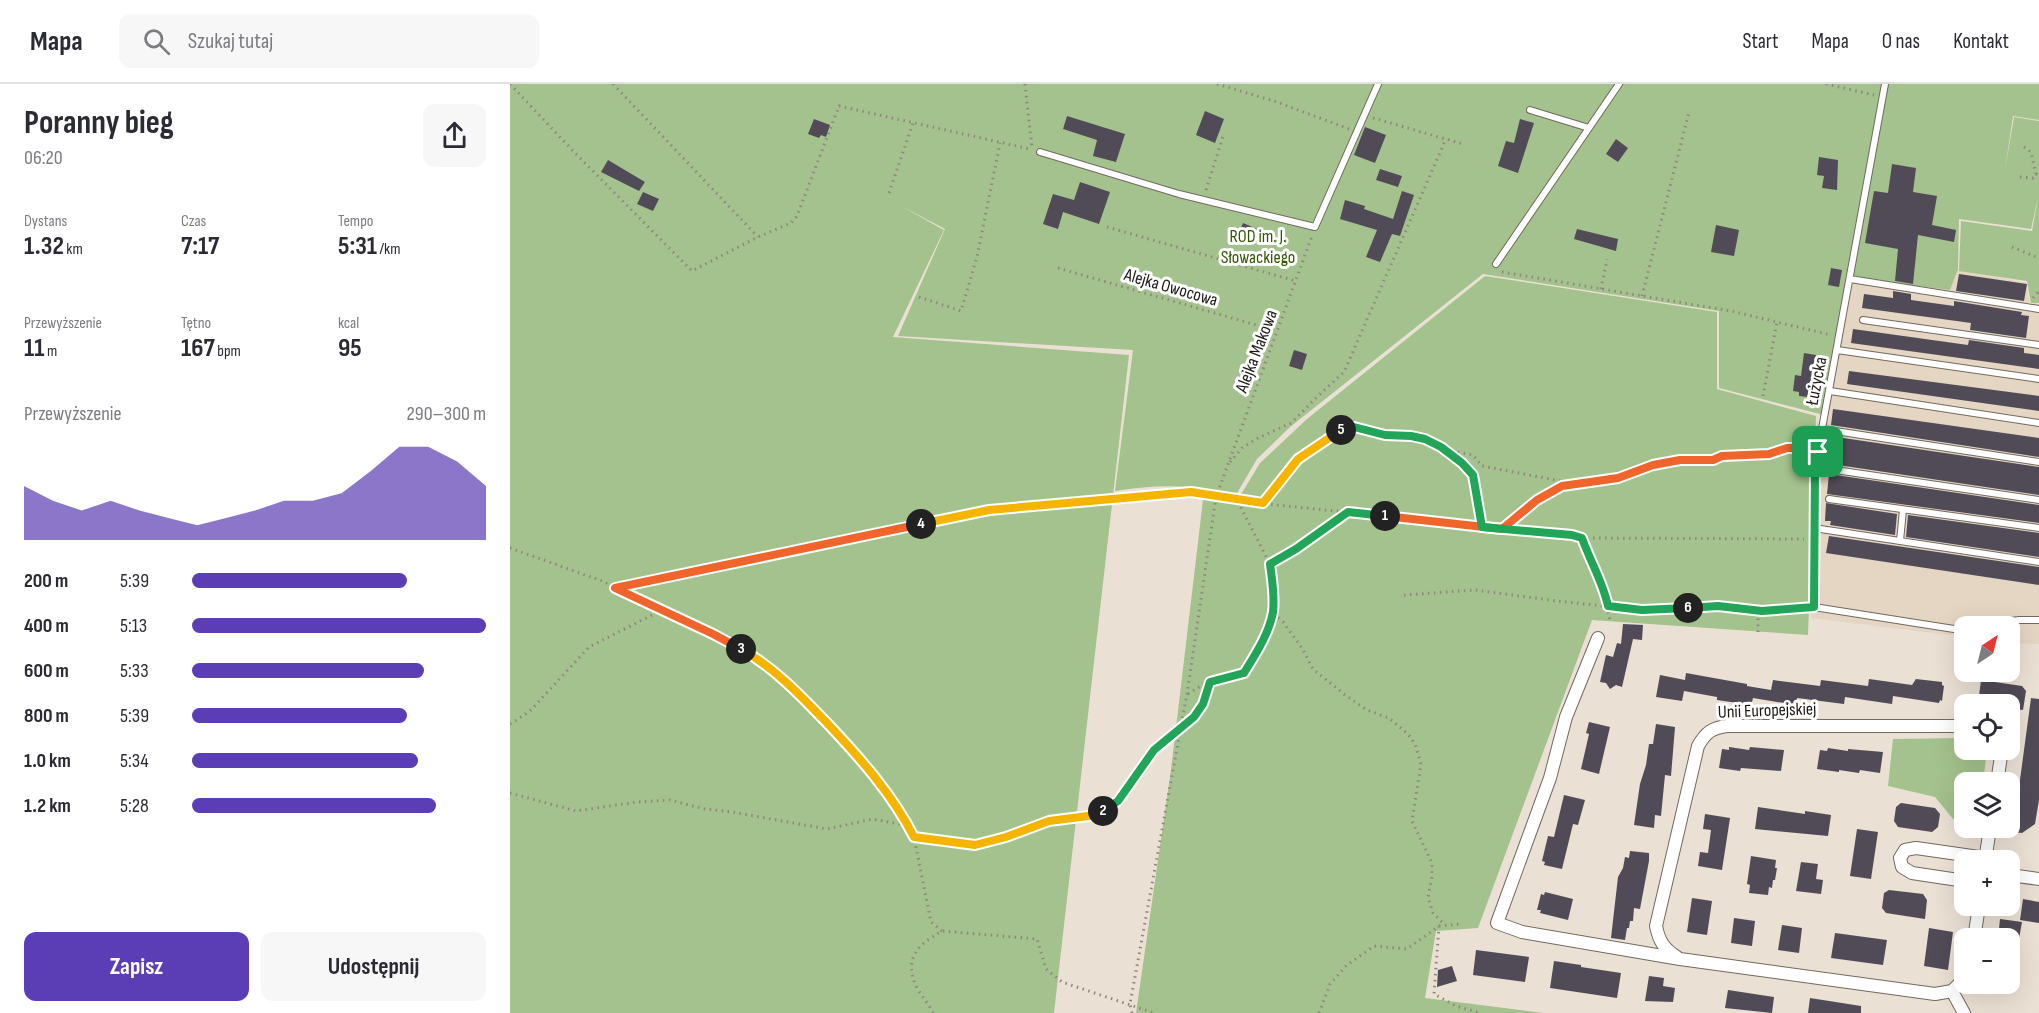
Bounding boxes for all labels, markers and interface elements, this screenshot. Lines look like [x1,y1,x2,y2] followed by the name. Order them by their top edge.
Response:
[119,14,539,68] search box
[30,25,83,58] text: Mapa
[140,25,173,58] icon: search
[188,28,273,55] text: Szukaj tutaj
[1742,29,1779,54] text: Start
[1812,29,1849,54] text: Mapa
[1882,29,1920,54] text: O nas
[1953,29,2009,54] text: Kontakt
[24,103,174,143] text: Poranny bieg
[423,104,486,167] button: share
[24,146,63,170] text: 06:20
[24,212,67,231] text: Dystans
[181,212,206,231] text: Czas
[338,212,373,231] text: Tempo
[1221,226,1295,268] park label: ROD im. J. Słowackiego
[24,231,64,262] text: 1.32
[181,231,219,262] text: 7:17
[338,231,377,262] text: 5:31
[64,240,83,259] text: km
[377,240,400,259] text: /km
[1121,264,1220,311] street label: Alejka Owocowa
[1231,307,1282,396] street label: Alejka Makowa
[24,314,102,333] text: Przewyższenie
[181,314,211,333] text: Tętno
[338,314,359,333] text: kcal
[24,333,44,364] text: 11
[181,333,215,364] text: 167
[338,333,362,364] text: 95
[44,342,57,361] text: m
[215,342,241,361] text: bpm
[1801,355,1831,408] street label: Łużycka
[24,402,122,426] text: Przewyższenie
[407,402,486,426] text: 290–300 m
[1326,415,1356,445] pin: 5
[1337,420,1345,439] text: 5
[1792,426,1843,477] pin
[1801,435,1834,468] icon: arrive
[1370,501,1400,531] pin: 1
[1382,506,1388,525] text: 1
[906,509,936,539] pin: 4
[917,514,925,533] text: 4
[24,569,68,593] text: 200 m
[120,569,149,593] text: 5:39
[1673,593,1703,623] pin: 6
[1684,598,1692,617] text: 6
[24,614,69,638] text: 400 m
[120,614,147,638] text: 5:13
[1954,616,2020,682] north arrow
[1954,616,2020,994] map controls
[726,634,756,664] pin: 3
[737,639,745,658] text: 3
[24,659,69,683] text: 600 m
[120,659,149,683] text: 5:33
[1954,694,2020,760] button: locate
[1717,698,1817,723] street label: Unii Europejskiej
[24,704,69,728] text: 800 m
[120,704,149,728] text: 5:39
[24,749,71,773] text: 1.0 km
[120,749,149,773] text: 5:34
[1954,772,2020,838] button: layers
[24,794,71,818] text: 1.2 km
[120,794,149,818] text: 5:28
[1088,796,1118,826] pin: 2
[1099,801,1107,820] text: 2
[1954,850,2020,916] button: +
[1954,928,2020,994] button: −
[24,932,249,1001] button: Zapisz
[261,932,486,1001] button: Udostępnij

